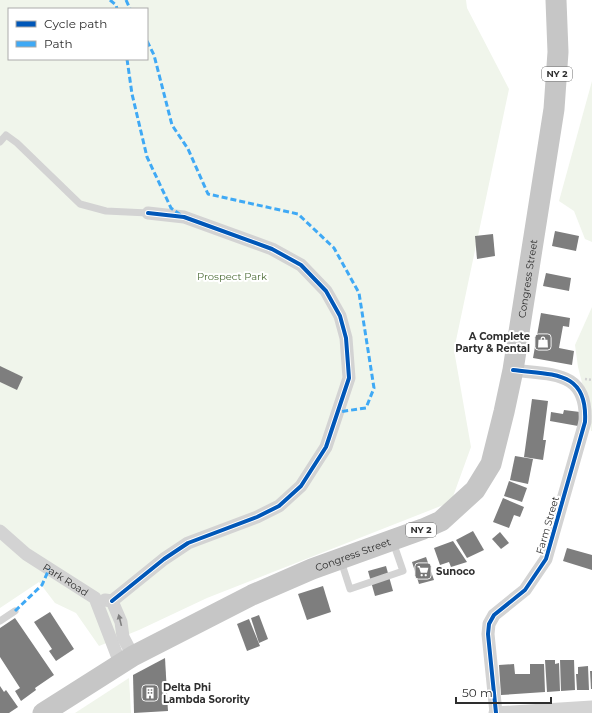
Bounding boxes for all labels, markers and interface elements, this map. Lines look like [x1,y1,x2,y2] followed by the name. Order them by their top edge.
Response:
[8,8,148,60] legend
[44,16,107,31] text: Cycle path
[44,36,73,51] text: Path
[542,67,572,81] road number: NY 2
[515,238,540,319] street label: Congress Street
[197,270,267,283] park label: Prospect Park
[455,330,530,355] place label: A Complete Party & Rental
[533,332,553,352] shop icon: A Complete Party & Rental
[533,495,562,555] street label: Farm Street
[406,523,436,537] road number: NY 2
[313,535,393,574] street label: Congress Street
[40,560,91,599] street label: Park Road
[413,561,433,581] supermarket icon: Sunoco
[436,565,476,578] place label: Sunoco
[117,614,123,626] one-way arrow
[456,679,551,705] scale bar
[163,681,251,706] place label: Delta Phi Lambda Sorority
[140,683,160,703] building icon: Delta Phi Lambda Sorority
[462,685,493,700] text: 50 m

